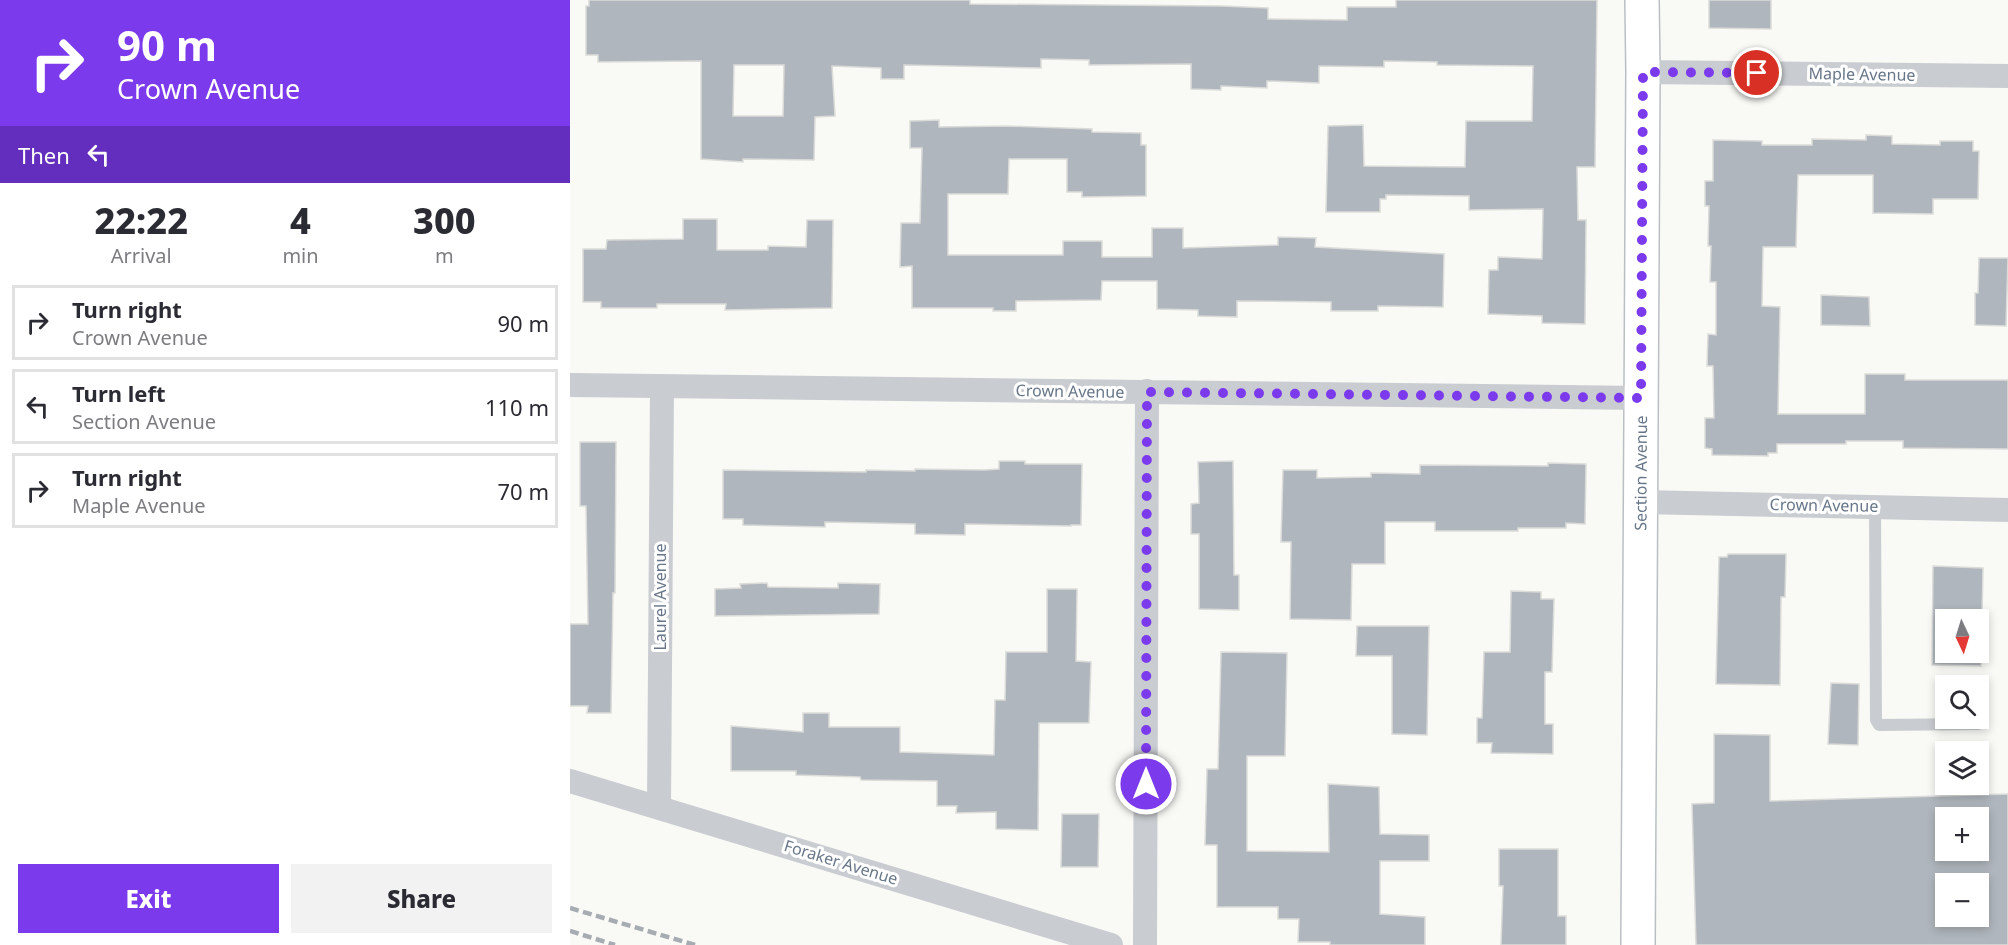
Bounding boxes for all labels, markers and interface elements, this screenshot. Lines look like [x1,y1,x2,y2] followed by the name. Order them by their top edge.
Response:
[117,16,217,73] text: 90 m
[18,24,96,102] icon: right
[1731,47,1782,98] pin
[1740,56,1773,89] icon: arrive
[1808,62,1916,86] street label: Maple Avenue
[117,70,300,107] text: Crown Avenue
[82,138,115,171] icon: left
[18,140,70,170] text: Then
[94,196,188,245] text: 22:22
[290,196,311,245] text: 4
[413,196,476,245] text: 300
[111,242,172,269] text: Arrival
[282,242,319,269] text: min
[435,242,454,269] text: m
[72,294,182,324] text: Turn right
[21,306,54,339] icon: right
[498,308,549,338] text: 90 m
[72,324,208,351] text: Crown Avenue
[72,378,166,408] text: Turn left
[1016,379,1124,403] street label: Crown Avenue
[21,390,54,423] icon: left
[485,392,549,422] text: 110 m
[72,408,216,435] text: Section Avenue
[1629,415,1652,531] street label: Section Avenue
[72,462,182,492] text: Turn right
[21,474,54,507] icon: right
[498,476,549,506] text: 70 m
[72,492,206,519] text: Maple Avenue
[1770,493,1878,517] street label: Crown Avenue
[649,543,671,651] street label: Laurel Avenue
[1935,609,1989,663] north arrow
[1935,609,1989,927] map controls
[1935,675,1989,729] button: search
[1935,741,1989,795] button: layers
[1114,752,1178,816] position arrow
[1935,807,1989,861] button: +
[781,834,901,890] street label: Foraker Avenue
[18,864,279,933] button: Exit
[291,864,552,933] button: Share
[1935,873,1989,927] button: −

